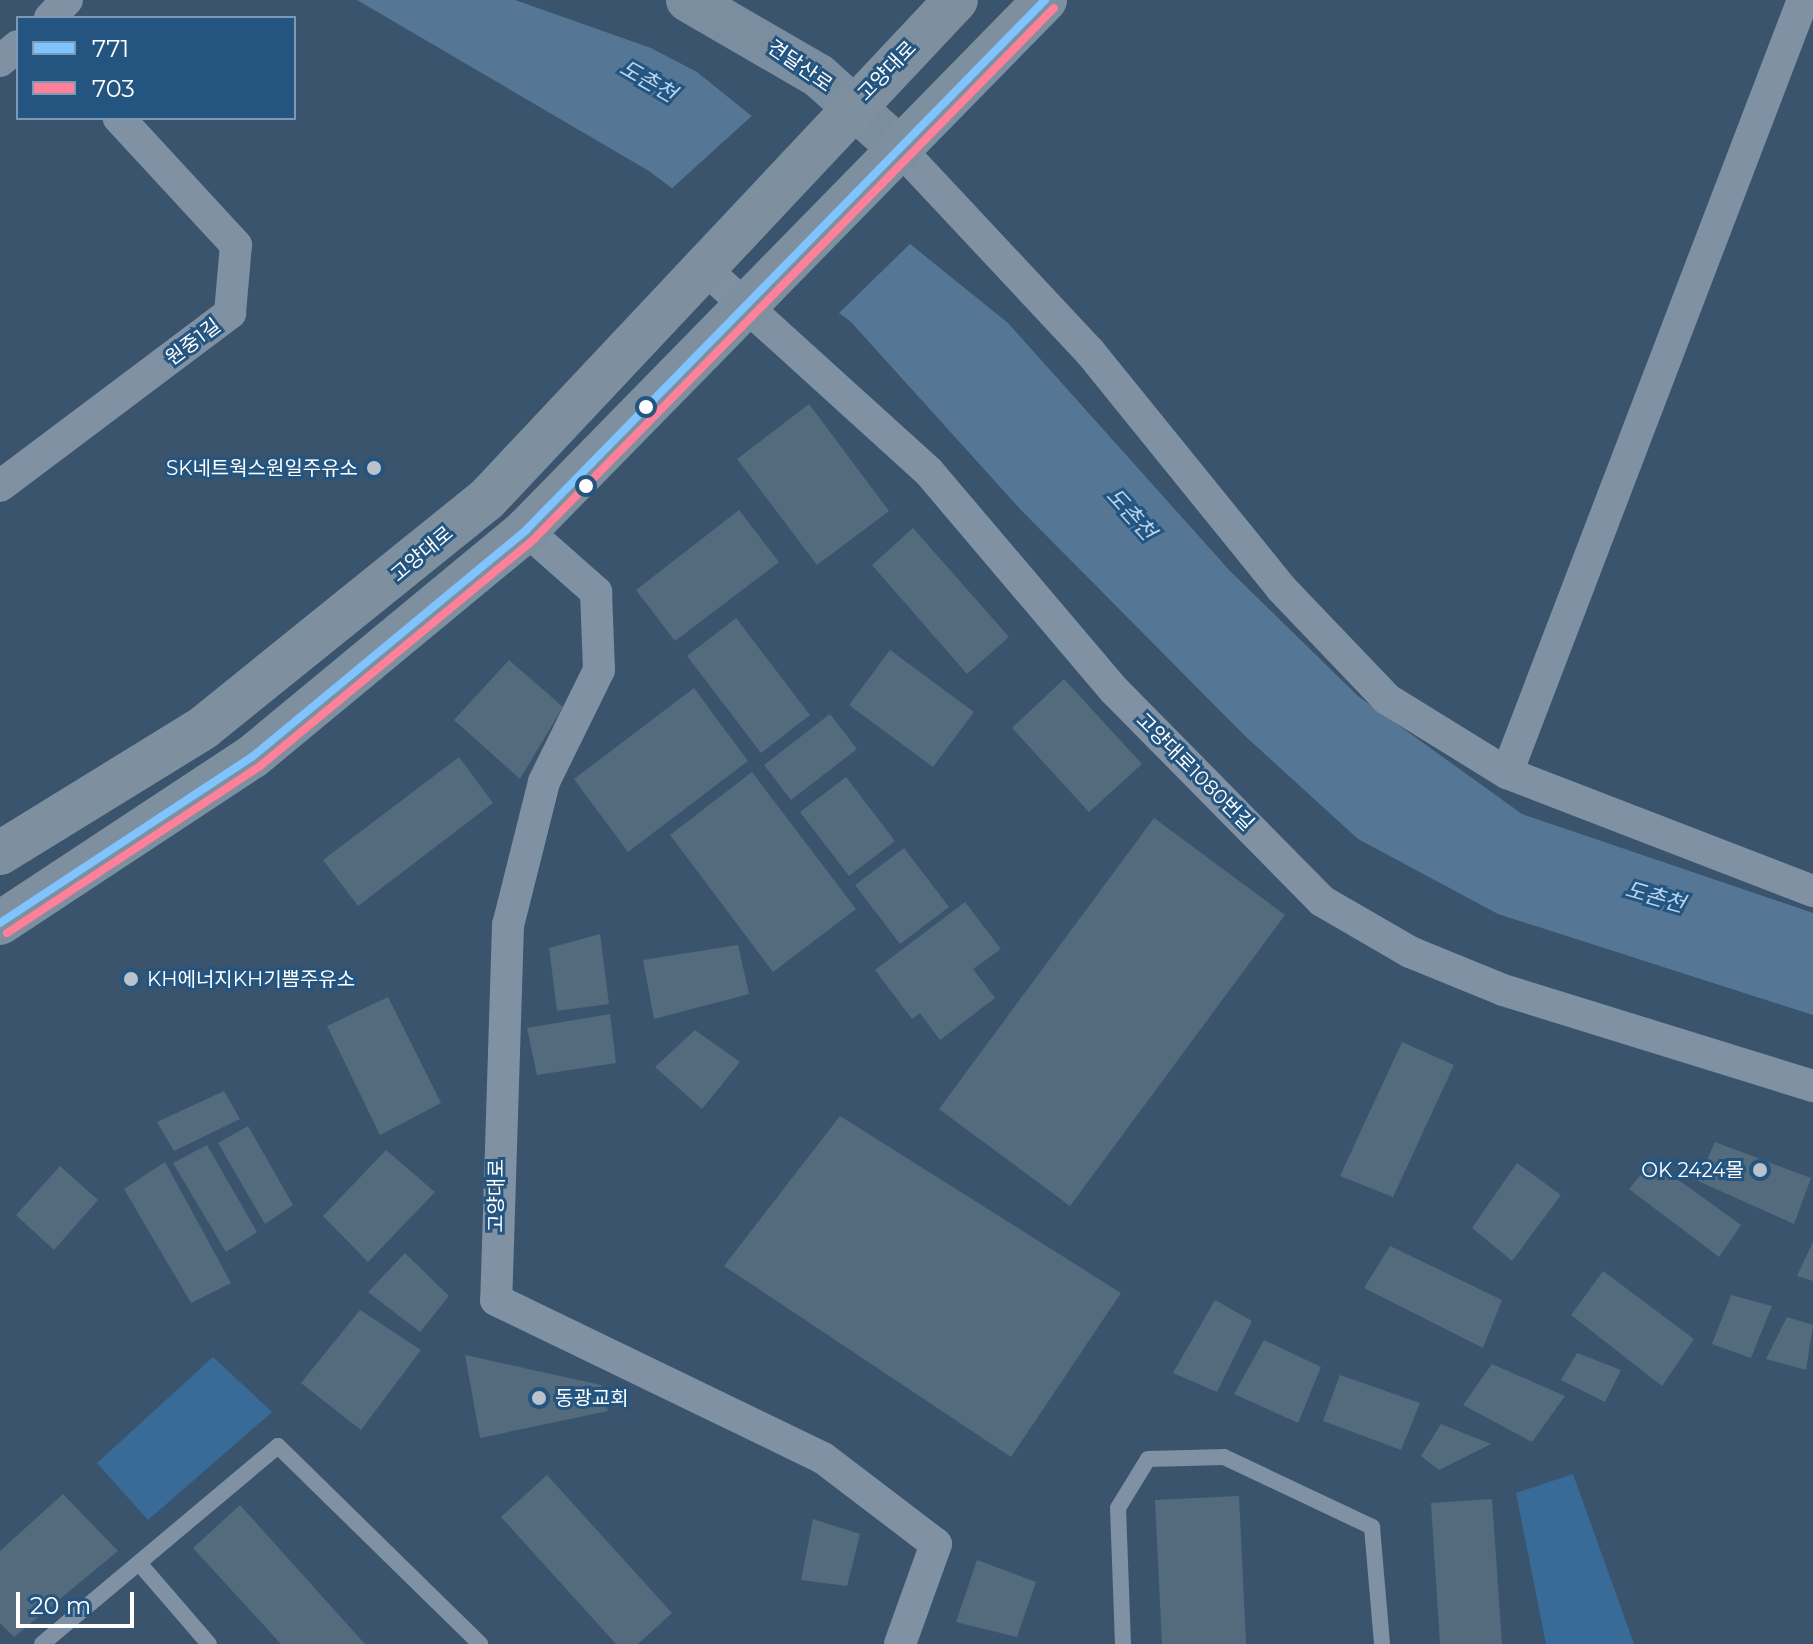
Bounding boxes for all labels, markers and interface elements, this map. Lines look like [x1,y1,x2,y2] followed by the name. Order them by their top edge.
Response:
[16,16,296,120] legend
[92,34,129,63] text: 771
[763,35,837,97] street label: 견달산로
[853,36,921,106] street label: 고양대로
[615,54,681,108] water label: 도촌천
[92,74,135,103] text: 703
[161,314,225,370] street label: 원중1길
[638,399,654,415] unlabelled marker
[166,456,358,480] place label: SK네트웍스원일주유소
[365,459,383,477] marker: SK네트웍스원일주유소
[578,478,594,494] unlabelled marker
[1101,483,1161,545] water label: 도촌천
[386,521,458,587] street label: 고양대로
[1131,708,1259,836] street label: 고양대로1080번길
[1622,876,1688,918] water label: 도촌천
[147,967,355,991] place label: KH에너지KH기쁨주유소
[122,970,140,988] marker: KH에너지KH기쁨주유소
[1641,1158,1744,1182] place label: OK 2424몰
[484,1159,508,1233] street label: 고양대로
[1751,1161,1769,1179] marker: OK 2424몰
[555,1386,629,1410] place label: 동광교회
[530,1389,548,1407] marker: 동광교회
[20,1576,138,1626] scale bar
[30,1591,91,1620] text: 20 m

